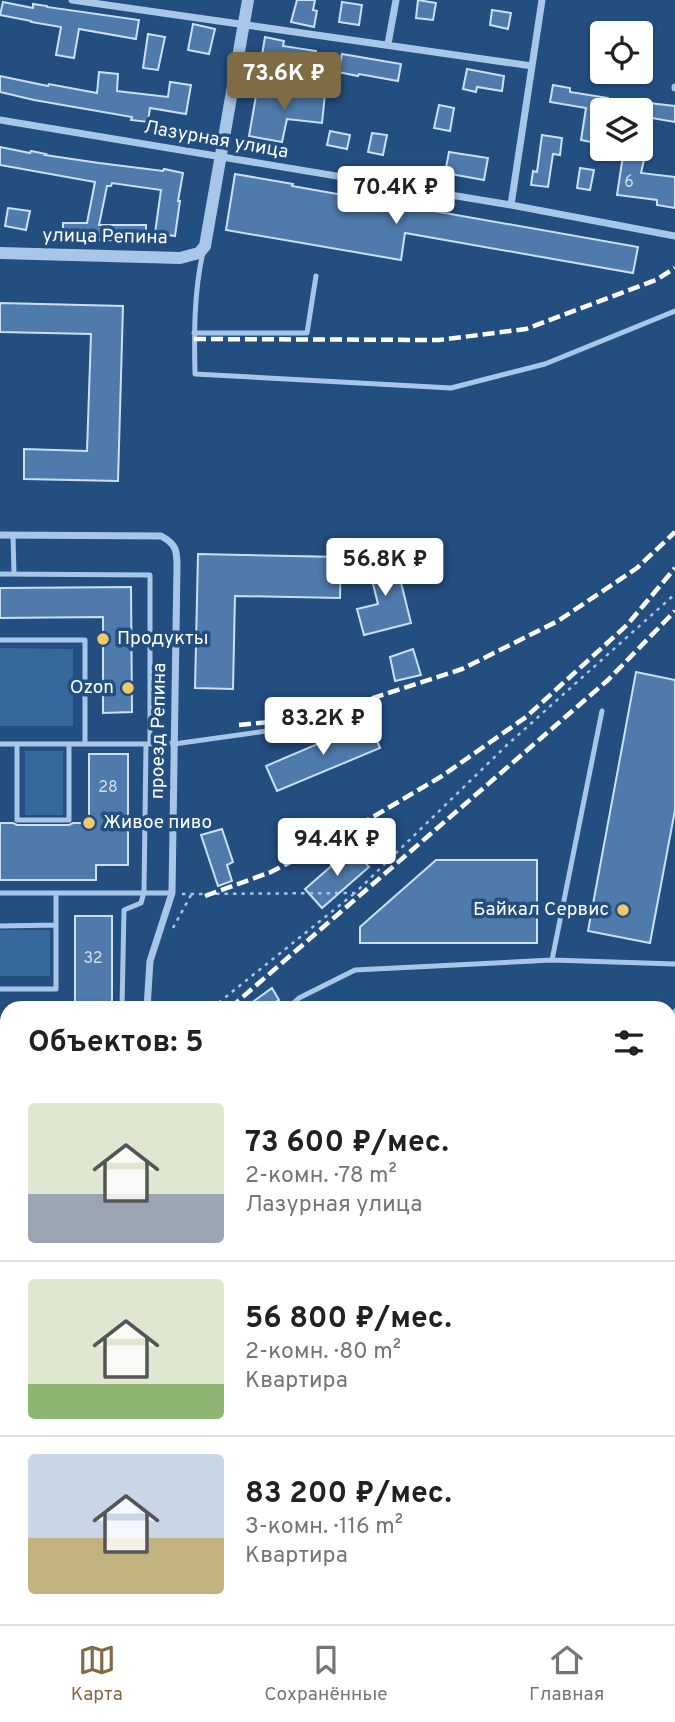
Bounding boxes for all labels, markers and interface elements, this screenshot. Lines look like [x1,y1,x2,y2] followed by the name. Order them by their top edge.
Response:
[590,21,653,161] map controls
[590,21,653,84] button: locate
[219,52,349,112] pin: 73.6K ₽
[243,60,325,89] text: 73.6K ₽
[590,98,653,161] button: layers
[142,115,290,165] street label: Лазурная улица
[331,166,461,226] pin: 70.4K ₽
[624,173,634,193] house number: 6
[353,174,439,203] text: 70.4K ₽
[42,224,168,250] street label: улица Репина
[320,538,450,598] pin: 56.8K ₽
[342,546,428,575] text: 56.8K ₽
[117,627,208,651] place label: Продукты
[95,631,111,647] marker: Продукты
[146,663,172,799] street label: проезд Репина
[70,676,114,700] place label: Ozon
[120,680,136,696] marker: Ozon
[258,698,388,757] pin: 83.2K ₽
[281,705,365,734] text: 83.2K ₽
[98,778,118,798] house number: 28
[103,811,212,835] place label: Живое пиво
[81,815,97,831] marker: Живое пиво
[272,818,402,878] pin: 94.4K ₽
[294,826,380,855] text: 94.4K ₽
[473,898,609,922] place label: Байкал Сервис
[615,902,631,918] marker: Байкал Сервис
[83,949,103,969] house number: 32
[610,1024,648,1062] icon: filters
[28,1025,203,1062] text: Объектов: 5
[245,1125,449,1162] text: 73 600 ₽/мес.
[84,1131,168,1215] icon: home
[245,1162,397,1191] text: 2-комн. · 78 m²
[245,1191,422,1220] text: Лазурная улица
[245,1301,452,1338] text: 56 800 ₽/мес.
[84,1307,168,1391] icon: home
[245,1338,401,1367] text: 2-комн. · 80 m²
[245,1367,348,1396] text: Квартира
[245,1476,452,1513] text: 83 200 ₽/мес.
[84,1482,168,1566] icon: home
[245,1513,403,1542] text: 3-комн. · 116 m²
[245,1542,348,1571] text: Квартира
[71,1641,123,1707] tab: Карта
[264,1641,387,1707] tab: Сохранённые
[529,1641,604,1707] tab: Главная

